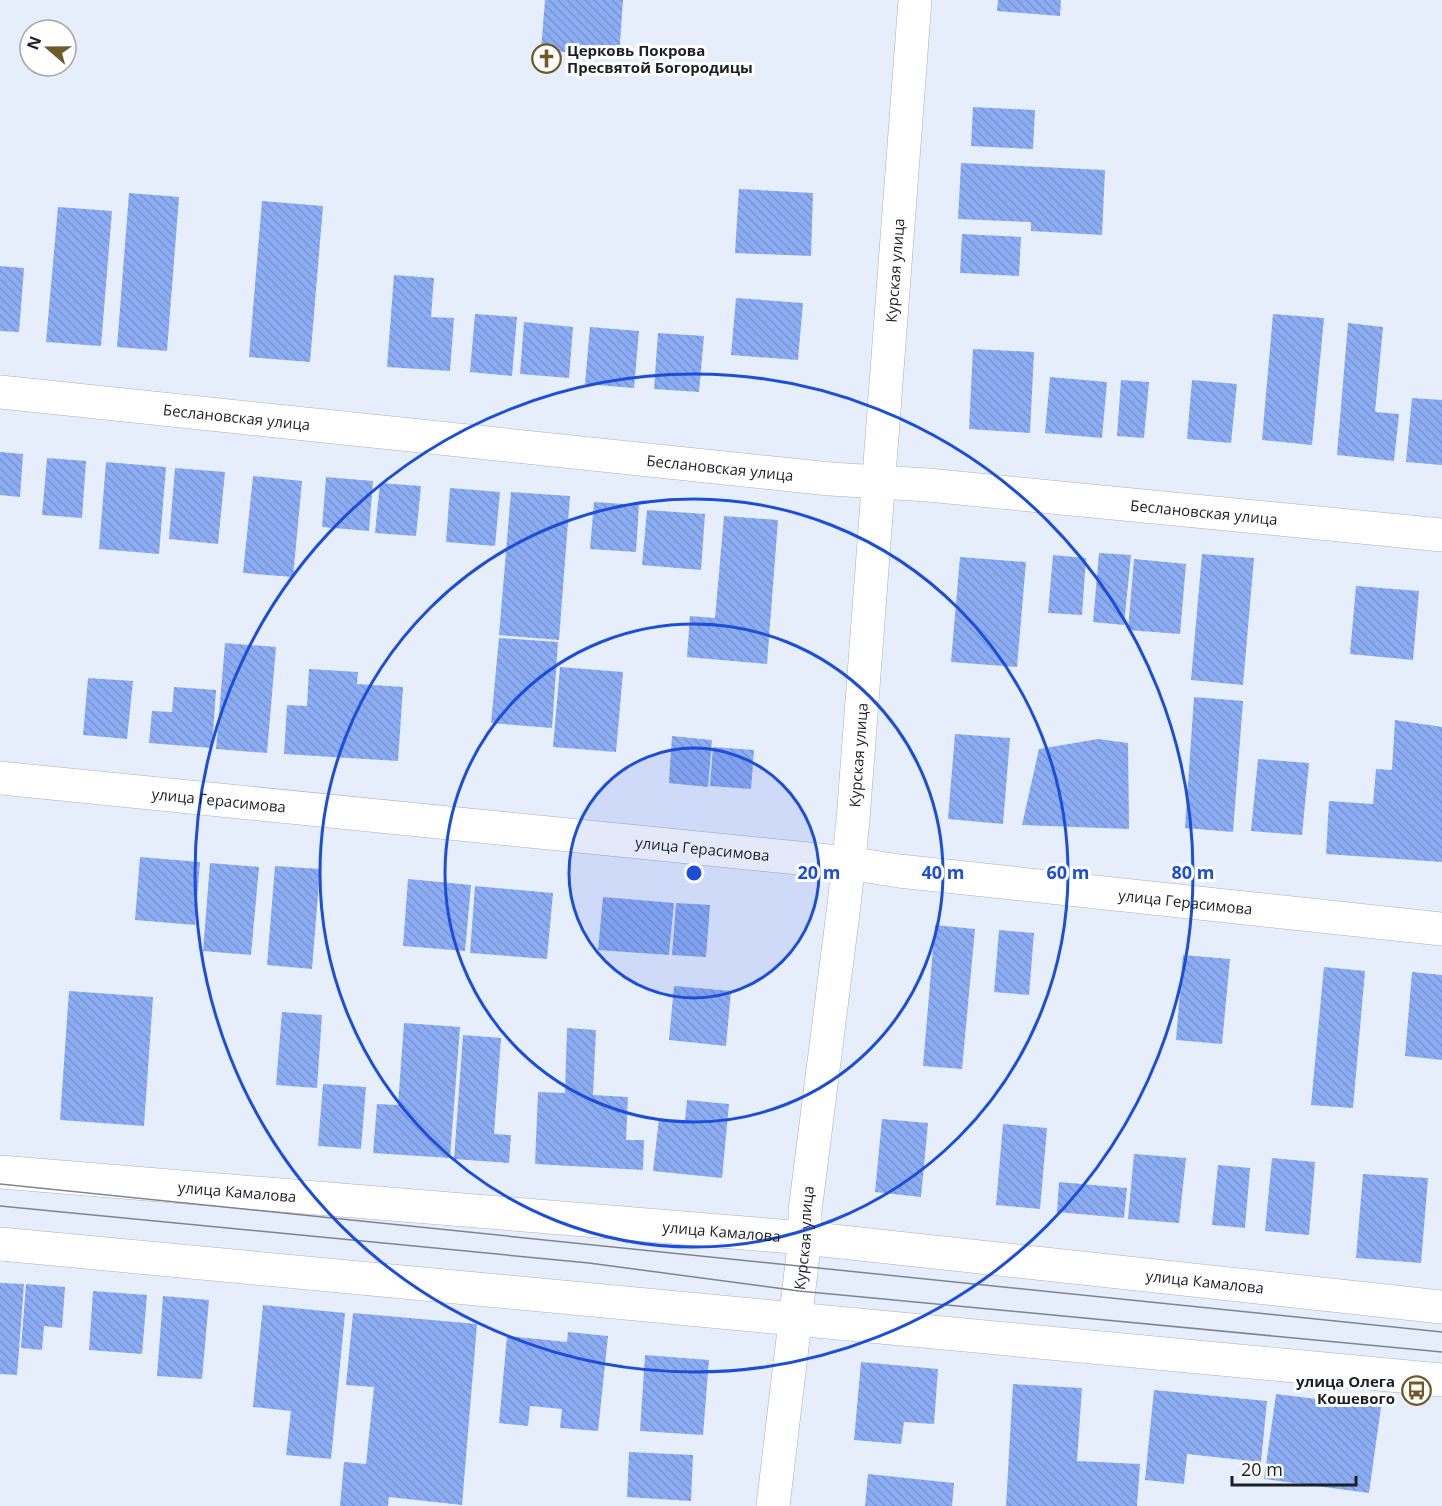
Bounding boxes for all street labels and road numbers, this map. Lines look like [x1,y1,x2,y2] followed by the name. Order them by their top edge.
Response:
[881,217,908,323] street label: Курская улица
[162,399,311,434] street label: Беслановская улица
[646,450,795,485] street label: Беслановская улица
[1129,495,1278,529] street label: Беслановская улица
[844,702,872,808] street label: Курская улица
[151,783,287,817] street label: улица Герасимова
[634,832,771,865] street label: улица Герасимова
[1117,884,1254,919] street label: улица Герасимова
[177,1177,297,1206] street label: улица Камалова
[789,1184,818,1291] street label: Курская улица
[662,1216,782,1246] street label: улица Камалова
[1145,1265,1265,1298] street label: улица Камалова

